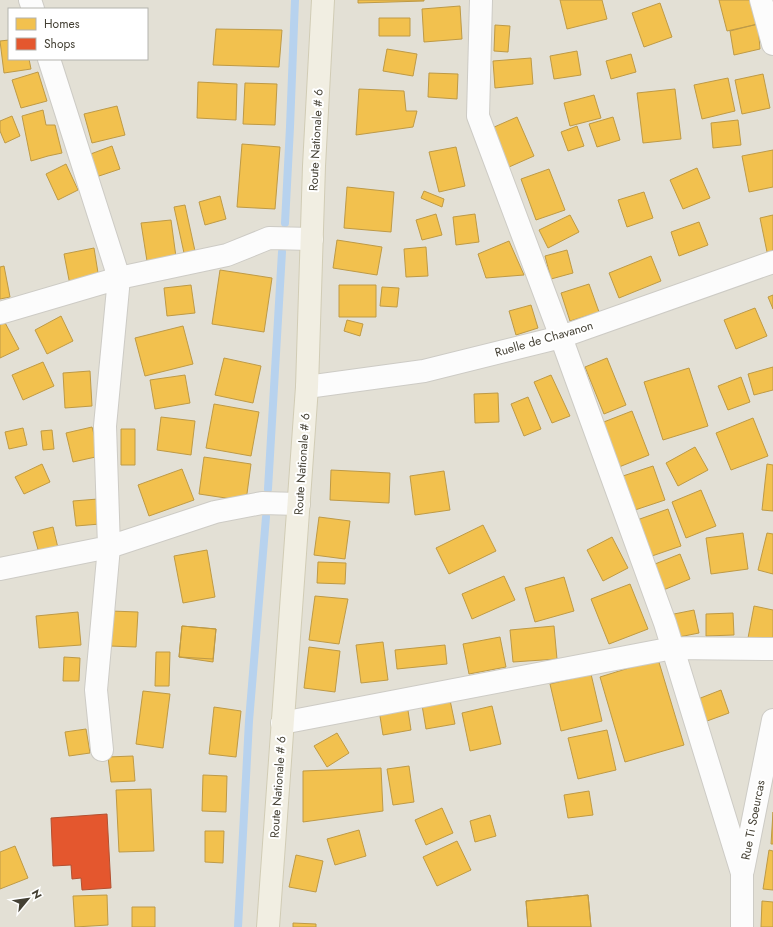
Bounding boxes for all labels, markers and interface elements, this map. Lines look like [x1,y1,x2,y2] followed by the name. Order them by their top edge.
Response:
[8,8,148,60] legend
[44,15,80,33] text: Homes
[44,35,75,53] text: Shops
[304,88,328,192] street label: Route Nationale # 6
[493,316,595,362] street label: Ruelle de Chavanon
[289,412,315,516] street label: Route Nationale # 6
[265,735,291,839] street label: Route Nationale # 6
[736,778,770,861] street label: Rue Ti Soeurcas
[8,879,48,919] north arrow
[28,886,46,902] text: N

